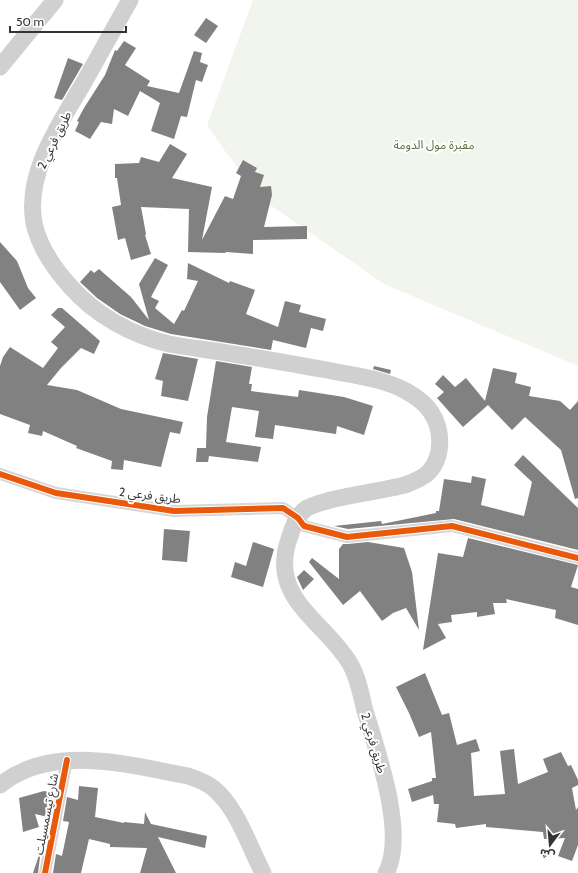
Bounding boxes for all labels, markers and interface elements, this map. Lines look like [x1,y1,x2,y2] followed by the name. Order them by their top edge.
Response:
[10,8,126,34] scale bar
[16,14,44,29] text: 50 m
[34,109,77,172] street label: طريق فرعي 2
[393,137,475,152] park label: مقبرة مول الدومة
[118,484,182,509] street label: طريق فرعي 2
[356,711,390,776] street label: طريق فرعي 2
[31,772,63,856] street label: شارع تيسمسيلت
[530,825,570,865] north arrow
[538,846,556,863] text: ش

